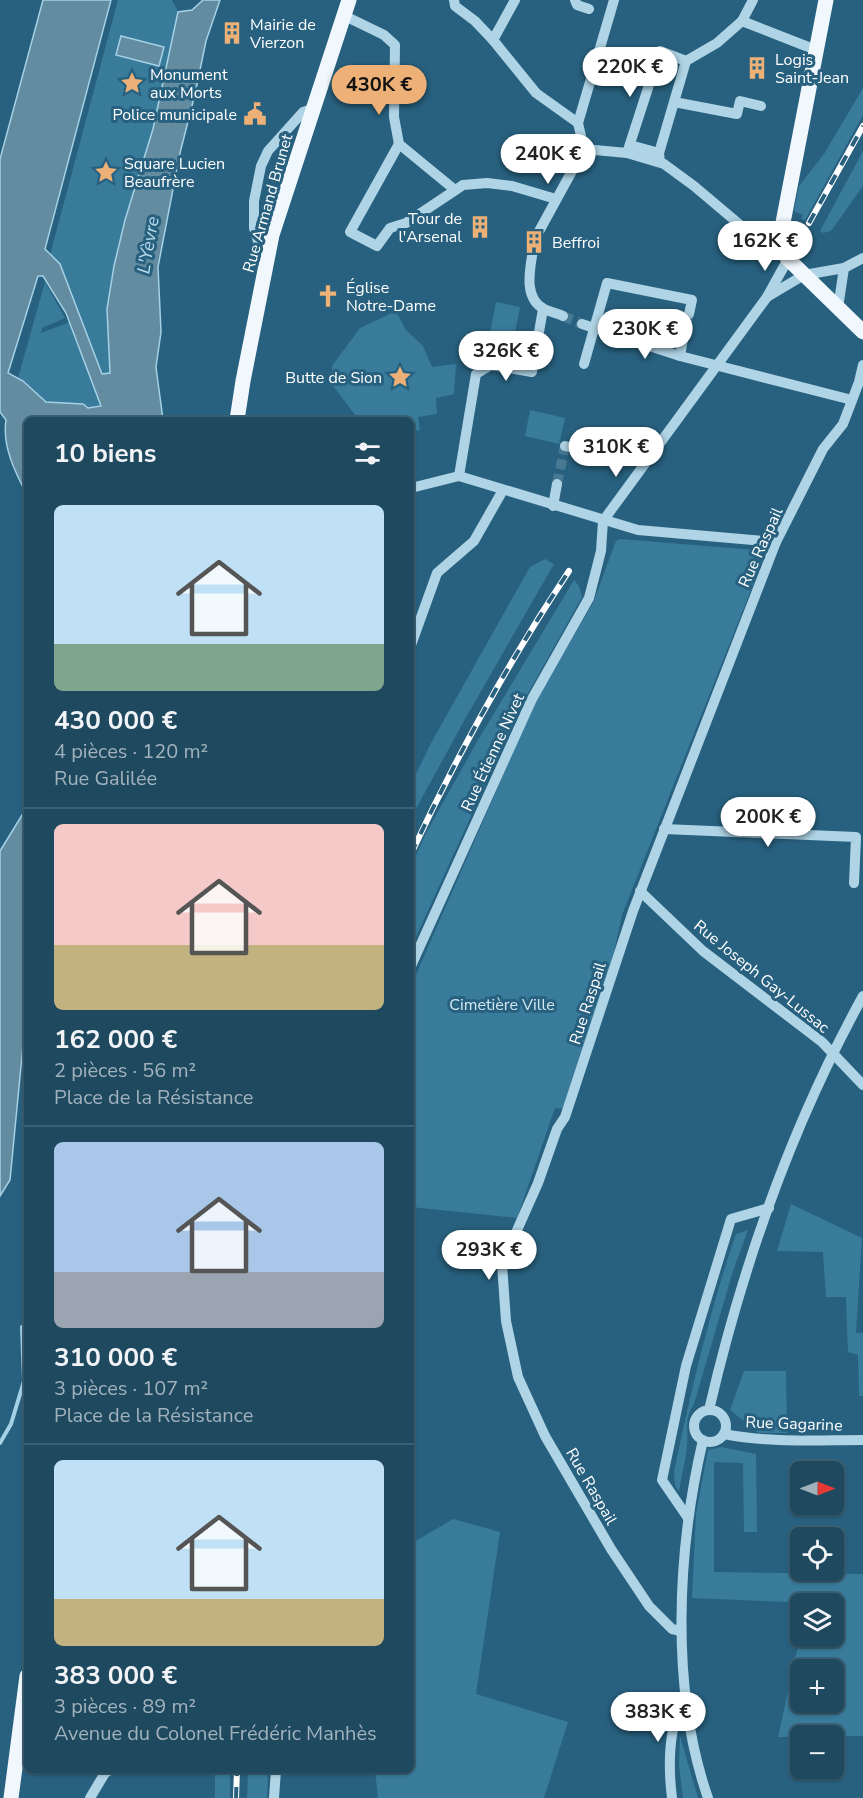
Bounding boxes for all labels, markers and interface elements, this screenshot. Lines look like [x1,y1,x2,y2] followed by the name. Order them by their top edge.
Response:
[249,14,316,54] place label: Mairie de Vierzon
[219,20,245,46] building icon: Mairie de Vierzon
[581,47,679,98] pin: 220K €
[775,49,849,89] place label: Logis Saint-Jean
[597,53,663,80] text: 220K €
[744,55,770,81] building icon: Logis Saint-Jean
[150,64,228,104] place label: Monument aux Morts
[330,65,428,116] pin: 430K €
[119,70,145,96] place icon: Monument aux Morts
[346,71,412,98] text: 430K €
[242,101,268,127] public building icon: Police municipale
[112,104,237,126] place label: Police municipale
[238,131,298,275] street label: Rue Armand Brunet
[499,134,597,185] pin: 240K €
[515,140,581,167] text: 240K €
[124,153,225,193] place label: Square Lucien Beaufrère
[93,159,119,185] place icon: Square Lucien Beaufrère
[398,208,462,248] place label: Tour de l'Arsenal
[131,214,165,275] water label: L'Yèvre
[467,214,493,240] building icon: Tour de l'Arsenal
[716,221,814,272] pin: 162K €
[732,227,798,254] text: 162K €
[521,229,547,255] building icon: Beffroi
[552,232,600,254] place label: Beffroi
[346,277,436,317] place label: Église Notre-Dame
[315,283,341,309] church icon: Église Notre-Dame
[596,309,694,360] pin: 230K €
[612,315,678,342] text: 230K €
[457,331,555,382] pin: 326K €
[473,337,539,364] text: 326K €
[387,364,413,390] place icon: Butte de Sion
[285,367,382,389] place label: Butte de Sion
[567,427,665,478] pin: 310K €
[583,433,649,460] text: 310K €
[54,436,156,471] text: 10 biens
[351,437,384,470] icon: filters
[733,504,788,591] street label: Rue Raspail
[165,544,273,652] icon: home
[456,689,530,815] street label: Rue Étienne Nivet
[54,703,177,738] text: 430 000 €
[54,738,208,765] text: 4 pièces · 120 m²
[54,765,157,792] text: Rue Galilée
[719,797,817,848] pin: 200K €
[735,803,801,830] text: 200K €
[165,863,273,971] icon: home
[689,915,834,1039] street label: Rue Joseph Gay-Lussac
[564,959,612,1047] street label: Rue Raspail
[449,994,555,1016] park label: Cimetière Ville
[54,1022,177,1057] text: 162 000 €
[54,1057,196,1084] text: 2 pièces · 56 m²
[54,1084,253,1111] text: Place de la Résistance
[165,1181,273,1289] icon: home
[440,1230,538,1281] pin: 293K €
[456,1236,522,1263] text: 293K €
[54,1340,177,1375] text: 310 000 €
[54,1375,208,1402] text: 3 pièces · 107 m²
[54,1402,253,1429] text: Place de la Résistance
[745,1411,843,1437] street label: Rue Gagarine
[560,1444,622,1529] street label: Rue Raspail
[790,1461,844,1515] north arrow
[790,1461,844,1779] map controls
[165,1499,273,1607] icon: home
[790,1527,844,1581] button: locate
[790,1593,844,1647] button: layers
[54,1658,177,1693] text: 383 000 €
[790,1659,844,1713] button: +
[609,1692,707,1743] pin: 383K €
[54,1693,196,1720] text: 3 pièces · 89 m²
[625,1698,691,1725] text: 383K €
[54,1720,377,1747] text: Avenue du Colonel Frédéric Manhès
[790,1725,844,1779] button: −

